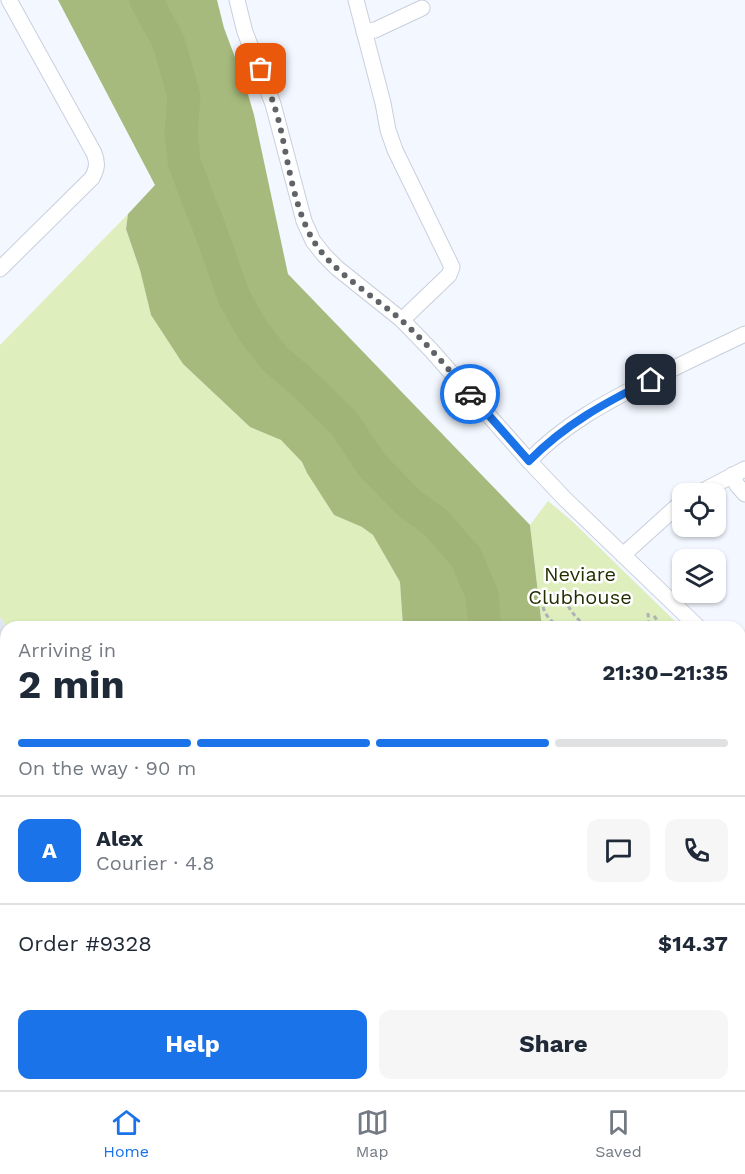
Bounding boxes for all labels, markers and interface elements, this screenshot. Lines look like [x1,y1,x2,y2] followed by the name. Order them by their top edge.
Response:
[235,43,286,94] pin
[244,52,277,85] icon: bag
[625,354,676,405] pin
[634,363,667,396] icon: home
[440,364,500,424] courier
[454,378,487,411] icon: car
[672,483,726,603] map controls
[672,483,726,537] button: locate
[672,549,726,603] button: layers
[528,562,632,609] park label: Neviare Clubhouse
[18,638,116,662] text: Arriving in
[602,660,728,685] text: 21:30–21:35
[18,662,125,707] text: 2 min
[18,756,196,780] text: On the way · 90 m
[587,819,650,882] button: chat
[665,819,728,882] button: phone
[96,826,143,851] text: Alex
[42,838,57,863] text: A
[96,851,215,875] text: Courier · 4.8
[18,931,152,956] text: Order #9328
[658,931,728,956] text: $14.37
[18,1010,367,1079] button: Help
[379,1010,728,1079] button: Share
[103,1106,149,1161] tab: Home
[356,1106,389,1161] tab: Map
[595,1106,642,1161] tab: Saved

